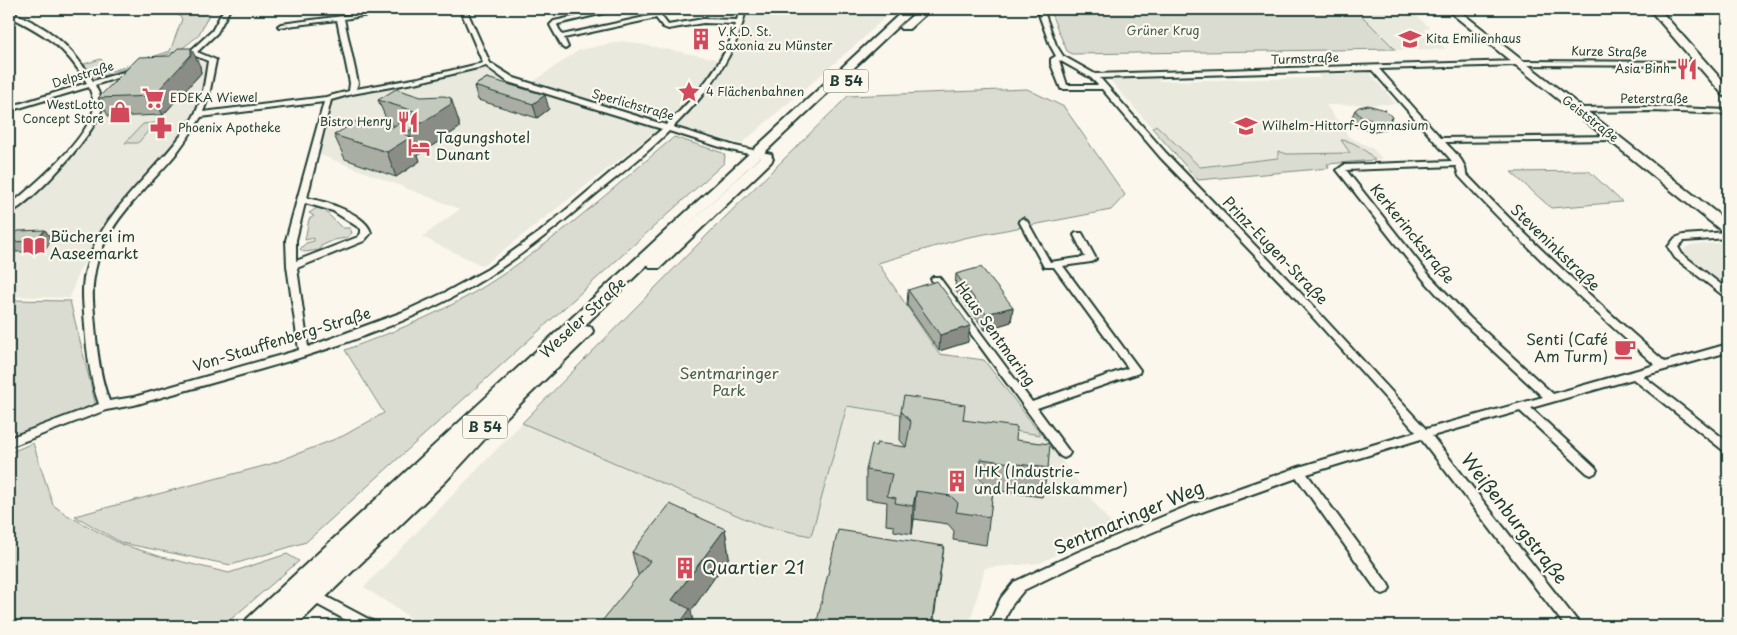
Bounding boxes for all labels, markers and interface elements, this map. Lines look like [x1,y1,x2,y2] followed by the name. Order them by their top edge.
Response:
[1127,21,1200,39] park label: Grüner Krug
[718,22,833,54] place label: V.K.D. St. Saxonia zu Münster
[688,26,714,52] building icon: V.K.D. St. Saxonia zu Münster
[1397,26,1423,52] school or university icon: Kita Emilienhaus
[1426,29,1522,47] place label: Kita Emilienhaus
[1571,41,1647,61] street label: Kurze Straße
[1271,48,1339,68] street label: Turmstraße
[50,56,116,92] street label: Delpstraße
[1674,56,1700,82] restaurant icon: Asia Binh
[1615,59,1670,77] place label: Asia Binh
[824,70,868,92] road number: B 54
[676,79,702,105] place icon: 4 Flächenbahnen
[706,82,804,100] place label: 4 Flächenbahnen
[590,84,677,124] street label: Sperlichstraße
[140,85,166,111] supermarket icon: EDEKA Wiewel
[170,88,258,106] place label: EDEKA Wiewel
[1620,89,1688,107] street label: Peterstraße
[1559,90,1623,146] street label: Geiststraße
[23,95,104,127] place label: WestLotto Concept Store
[107,99,133,125] shop icon: WestLotto Concept Store
[395,109,421,135] restaurant icon: Bistro Henry
[319,112,392,130] place label: Bistro Henry
[1233,113,1259,139] school or university icon: Wilhelm-Hittorf-Gymnasium
[148,115,174,141] pharmacy icon: Phoenix Apotheke
[1262,116,1428,134] place label: Wilhelm-Hittorf-Gymnasium
[178,118,281,136] place label: Phoenix Apotheke
[436,125,530,165] place label: Tagungshotel Dunant
[406,134,432,160] hotel icon: Tagungshotel Dunant
[1365,178,1461,288] street label: Kerkerinckstraße
[1218,191,1334,309] street label: Prinz-Eugen-Straße
[1506,198,1606,296] street label: Steveninkstraße
[50,224,139,264] place label: Bücherei im Aaseemarkt
[21,233,47,259] library icon: Bücherei im Aaseemarkt
[534,271,630,363] street label: Weseler Straße
[950,276,1042,390] street label: Haus Sentmaring
[190,301,373,377] street label: Von-Stauffenberg-Straße
[1526,327,1608,367] place label: Senti (Café Am Turm)
[1612,336,1638,362] cafe icon: Senti (Café Am Turm)
[679,361,779,401] park label: Sentmaringer Park
[462,416,508,438] road number: B 54
[1455,447,1575,589] street label: Weißenburgstraße
[974,459,1128,499] place label: IHK (Industrie- und Handelskammer)
[944,468,970,494] building icon: IHK (Industrie- und Handelskammer)
[1049,473,1208,560] street label: Sentmaringer Weg
[702,553,804,580] place label: Quartier 21
[672,555,698,581] building icon: Quartier 21

